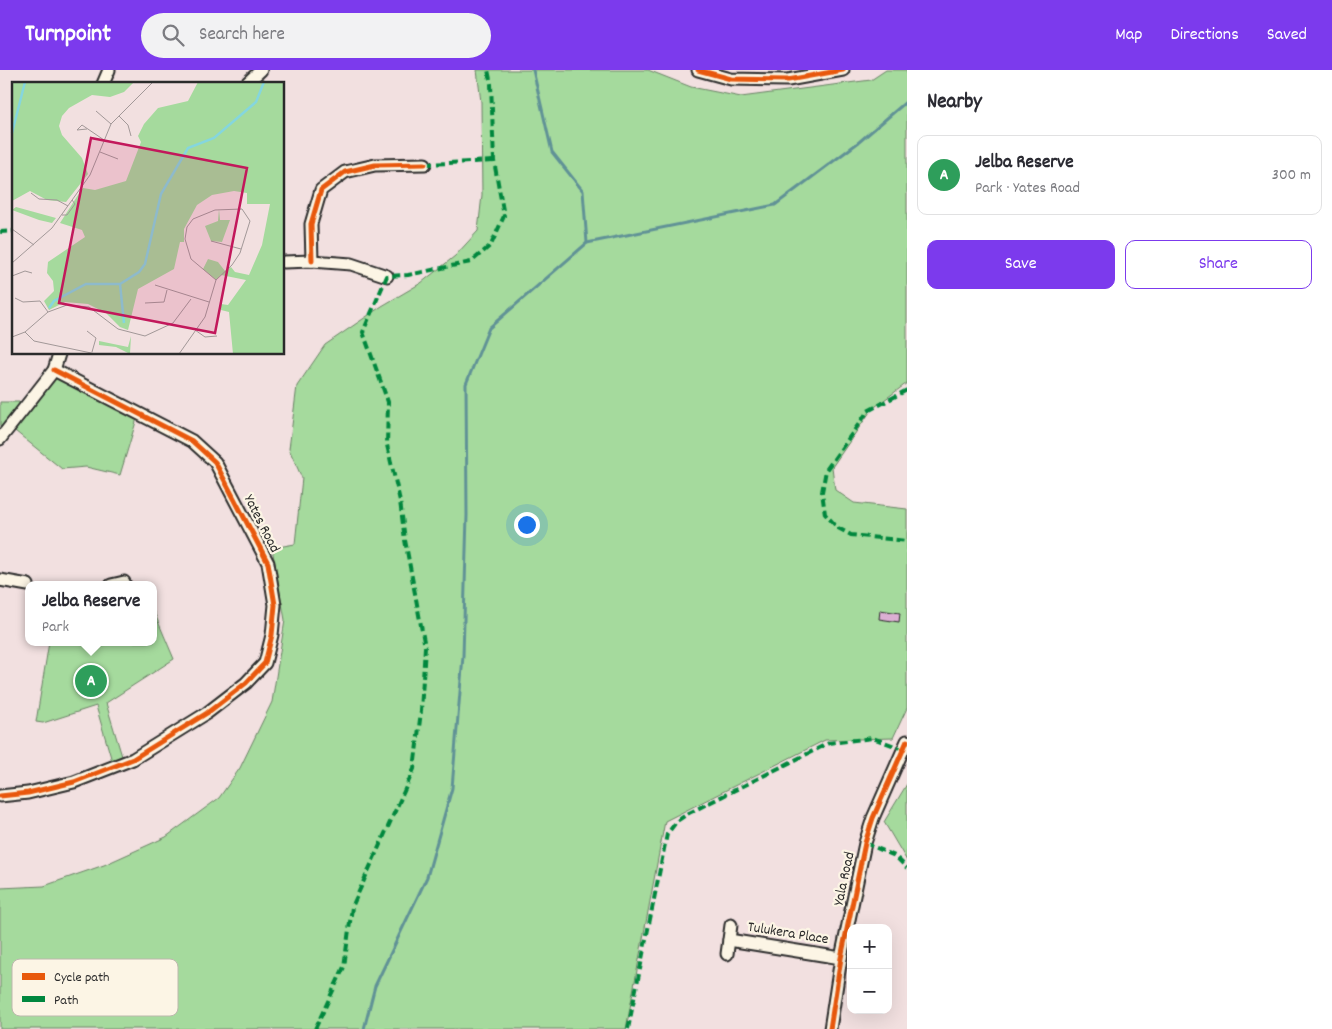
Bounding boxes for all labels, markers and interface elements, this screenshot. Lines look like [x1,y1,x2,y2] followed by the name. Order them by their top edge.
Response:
[141,13,491,58] search box
[25,18,111,52] text: Turnpoint
[159,21,187,49] icon: search
[199,22,285,49] text: Search here
[1115,23,1142,48] text: Map
[1170,23,1239,48] text: Directions
[1267,23,1307,48] text: Saved
[12,82,285,355] inset map
[927,88,982,118] text: Nearby
[975,150,1074,177] text: Jelba Reserve
[940,164,948,187] text: A
[1272,164,1311,187] text: 300 m
[975,177,1080,200] text: Park · Yates Road
[927,240,1115,289] button: Save
[1125,240,1312,289] button: Share
[237,491,285,557] street label: Yates Road
[514,512,540,538] your location
[25,581,157,646] popup
[42,589,140,616] text: Jelba Reserve
[42,616,69,639] text: Park
[75,662,107,700] pin: A
[829,850,861,908] street label: Yala Road
[746,917,830,951] street label: Tulukera Place
[847,924,892,1014] map controls
[847,924,892,969] button: +
[12,959,178,1016] legend
[54,968,110,988] text: Cycle path
[847,969,892,1014] button: −
[54,991,79,1011] text: Path

